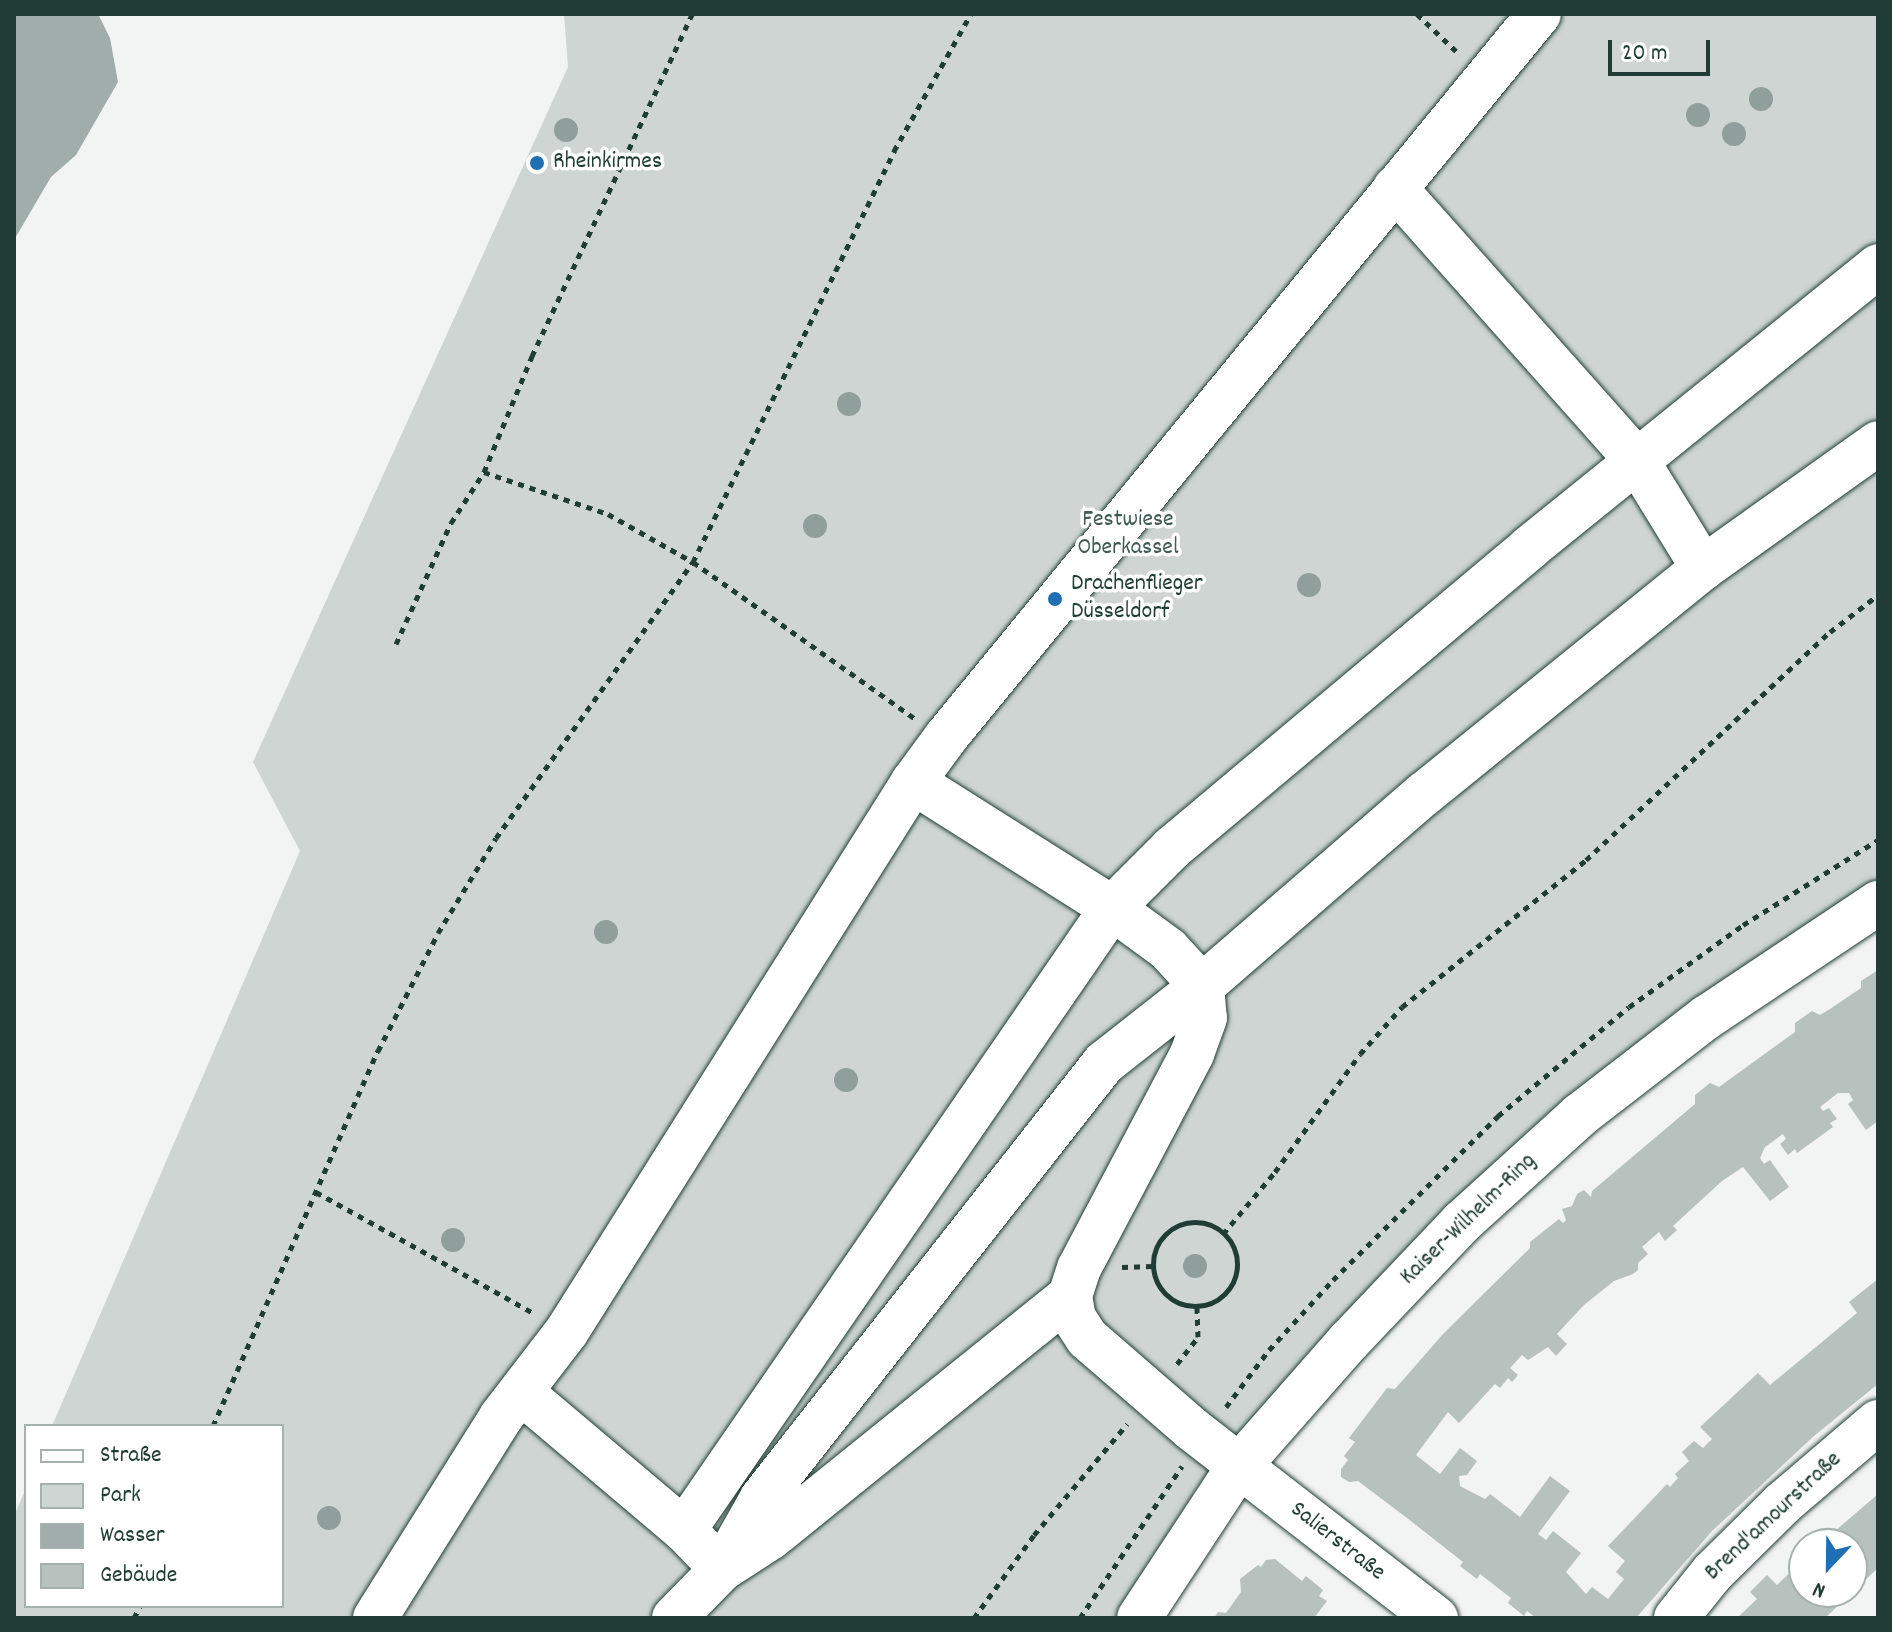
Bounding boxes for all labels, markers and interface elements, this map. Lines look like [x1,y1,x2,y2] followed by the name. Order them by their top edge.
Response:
[1612,24,1714,74] scale bar
[1622,37,1668,71] text: 20 m
[553,149,662,177] place label: Rheinkirmes
[528,154,546,172] marker: Rheinkirmes
[1077,507,1179,563] park label: Festwiese Oberkassel
[1071,571,1203,627] place label: Drachenflieger Düsseldorf
[1046,590,1064,608] marker: Drachenflieger Düsseldorf
[1395,1148,1543,1292] street label: Kaiser-Wilhelm-Ring
[24,1424,284,1608] legend
[100,1439,162,1473] text: Straße
[1700,1446,1848,1588] street label: Brend'amourstraße
[100,1479,141,1513] text: Park
[1284,1496,1390,1588] street label: Salierstraße
[100,1519,165,1553] text: Wasser
[1788,1528,1868,1608] north arrow
[100,1559,177,1593] text: Gebäude
[1809,1572,1830,1605] text: N

